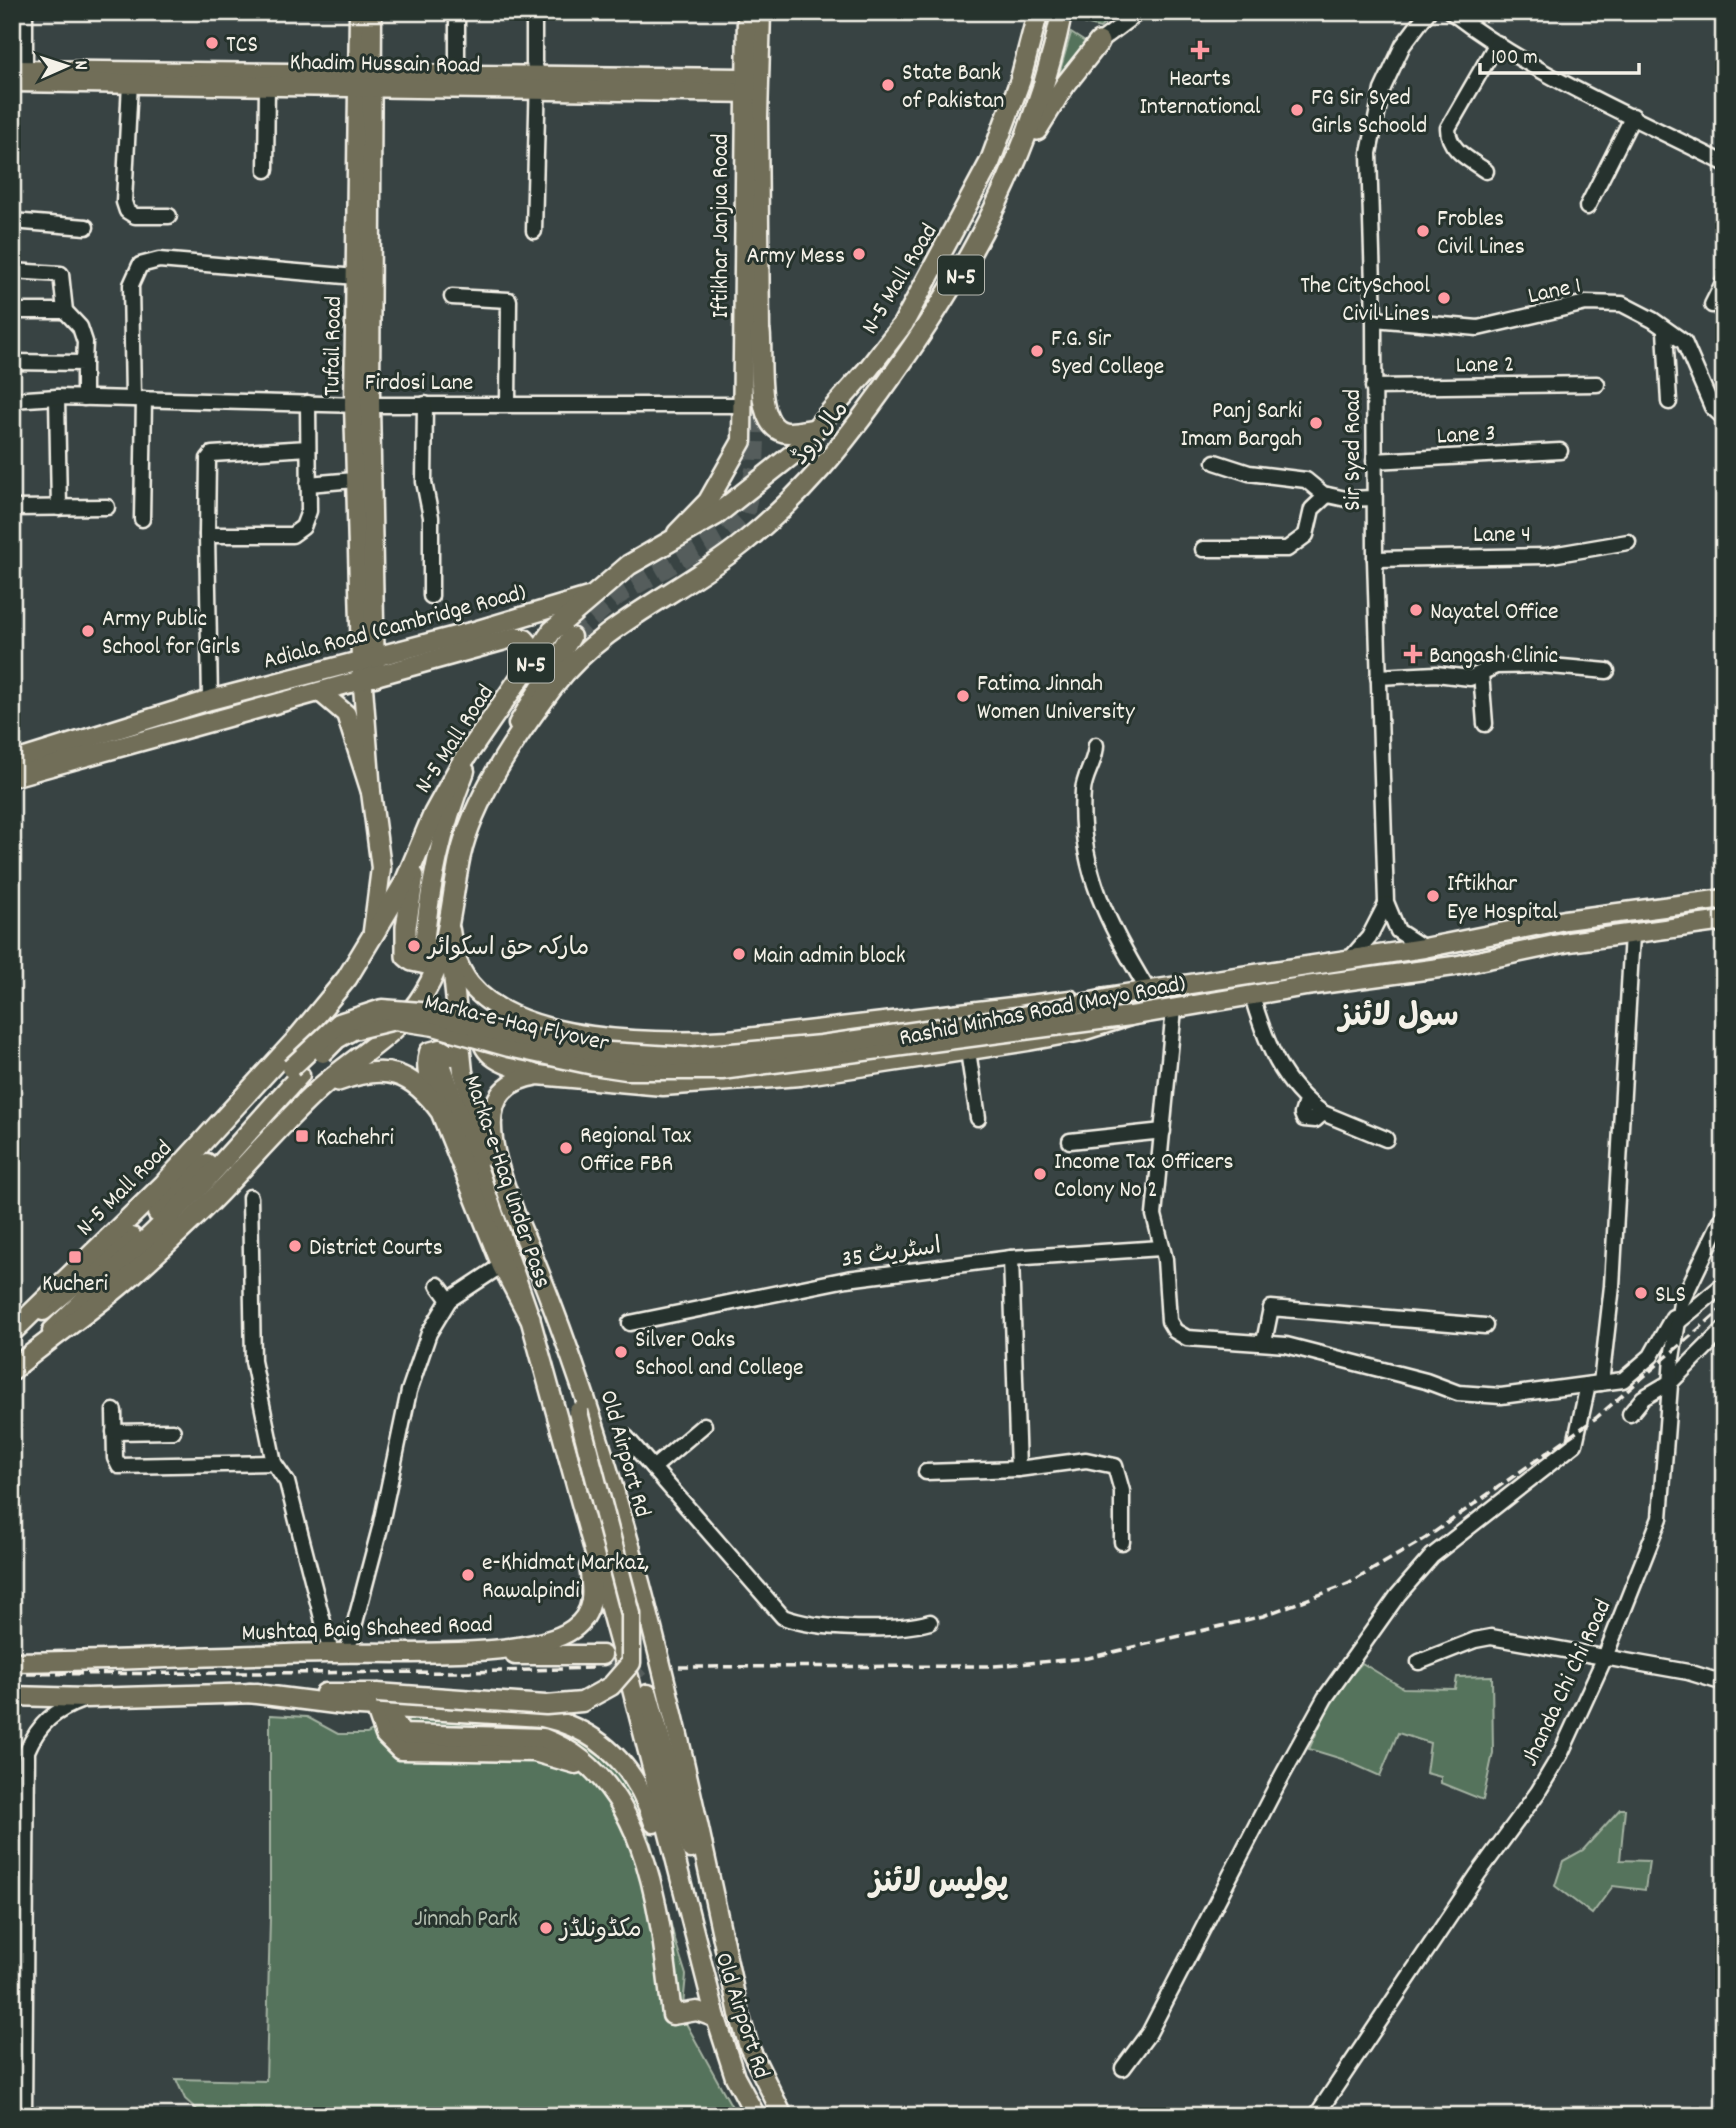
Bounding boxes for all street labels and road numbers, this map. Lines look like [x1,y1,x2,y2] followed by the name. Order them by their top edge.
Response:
[289,46,481,84] street label: Khadim Hussain Road
[705,134,739,318] street label: Iftikhar Janjua Road
[854,218,947,341] street label: N-5 Mall Road
[938,256,984,294] road number: N-5
[1525,270,1584,314] street label: Lane 1
[316,296,352,396] street label: Tufail Road
[1455,348,1515,384] street label: Lane 2
[365,367,473,401] street label: Firdosi Lane
[1337,389,1371,511] street label: Sir Syed Road
[785,394,858,473] street label: مال روڈ
[1436,417,1496,455] street label: Lane 3
[1473,519,1531,553] street label: Lane 4
[260,576,530,679] street label: Adiala Road (Cambridge Road)
[508,643,554,682] road number: N-5
[408,678,503,801] street label: N-5 Mall Road
[896,967,1189,1056] street label: Rashid Minhas Road (Mayo Road)
[421,986,612,1062] street label: Marka-e-Haq Flyover
[454,1071,559,1293] street label: Marka-e-Haq Under Pass
[69,1133,181,1245] street label: N-5 Mall Road
[839,1230,944,1278] street label: اسٹریٹ 35
[590,1386,658,1521] street label: Old Airport Rd
[1514,1594,1621,1772] street label: Jhanda Chi Chi Road
[241,1609,493,1651] street label: Mushtaq Baig Shaheed Road
[705,1949,777,2083] street label: Old Airport Rd

